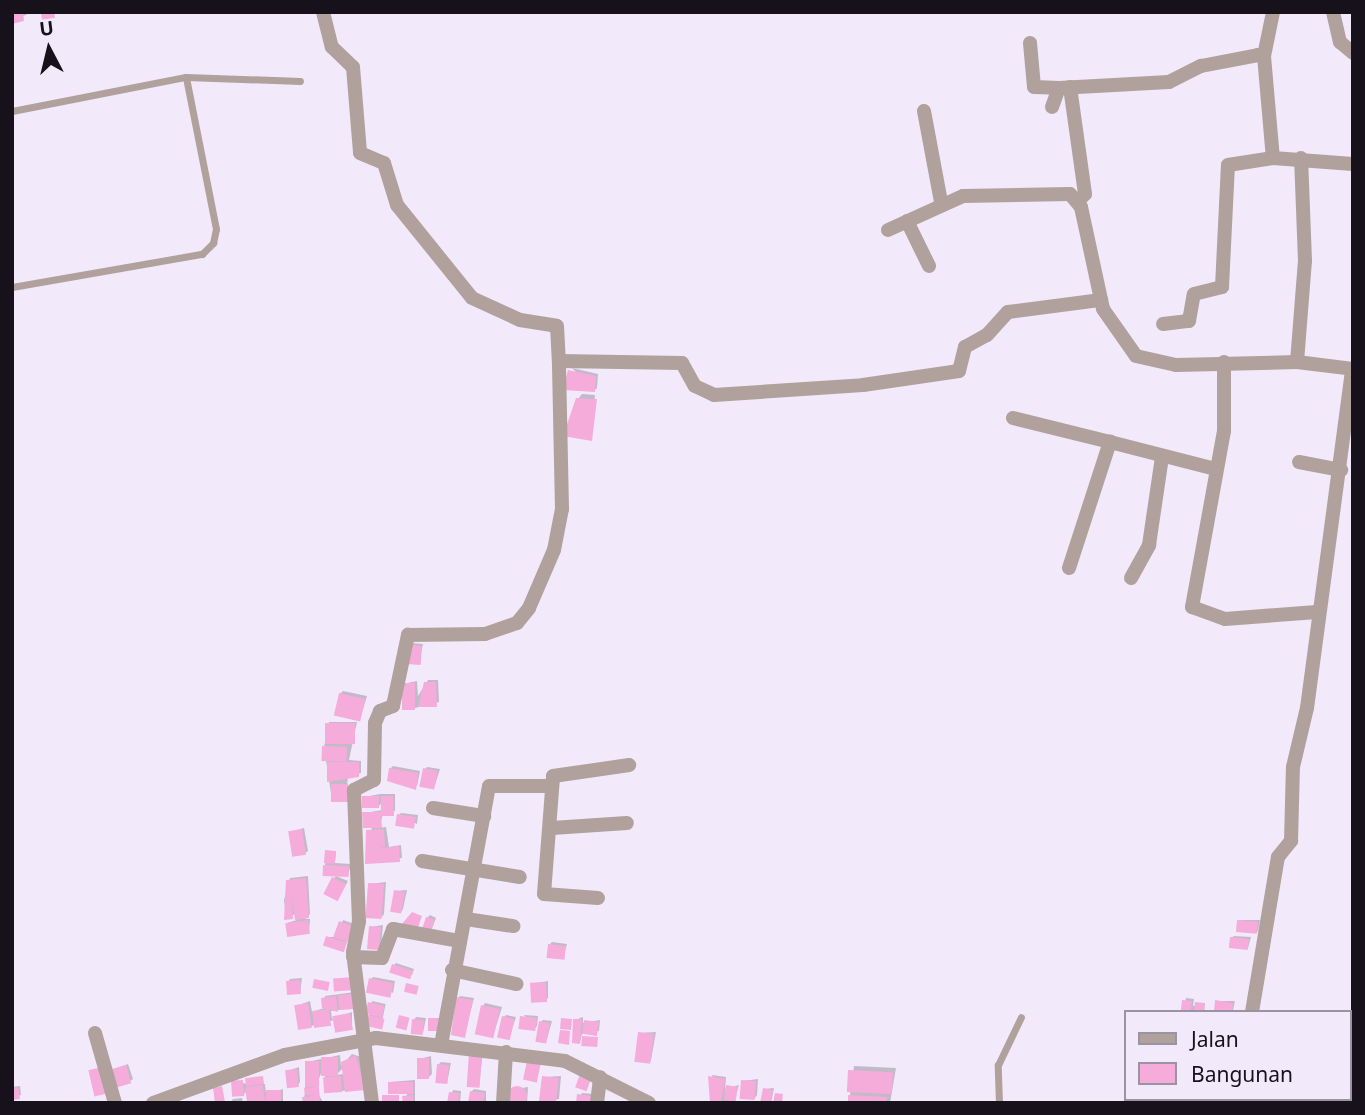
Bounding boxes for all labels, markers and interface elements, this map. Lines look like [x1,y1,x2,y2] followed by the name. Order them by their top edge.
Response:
[14,14,84,84] north arrow
[38,14,55,42] text: U
[1124,1010,1351,1101] legend
[1191,1025,1239,1053] text: Jalan
[1191,1060,1293,1088] text: Bangunan

